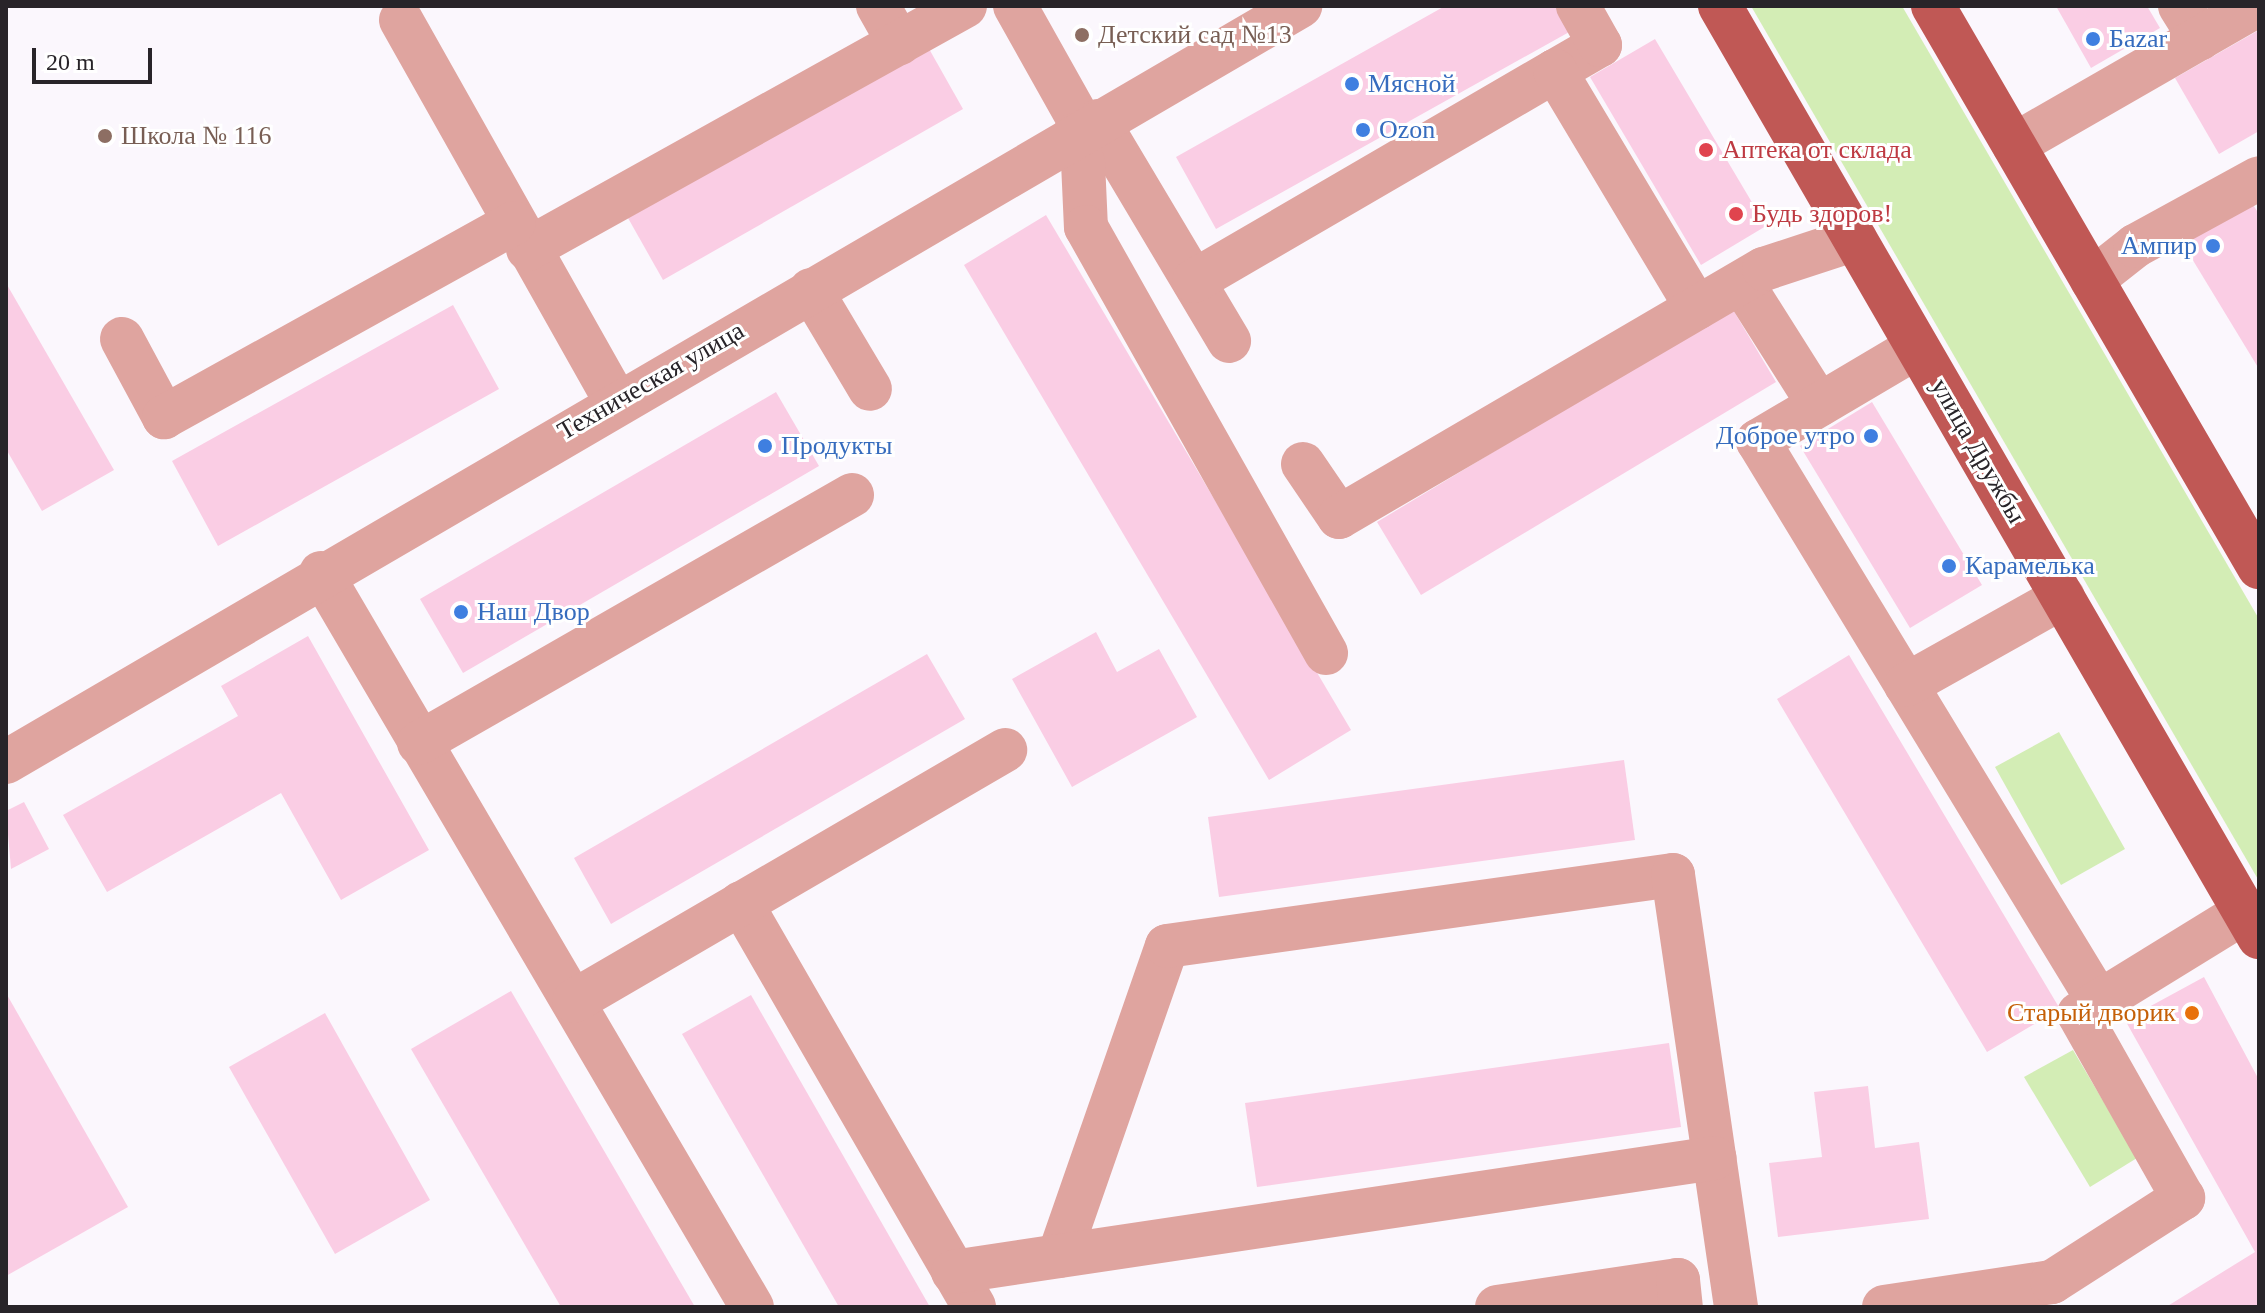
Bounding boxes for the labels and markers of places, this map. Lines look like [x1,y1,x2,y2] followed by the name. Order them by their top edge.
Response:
[1098,19,1292,51] place label: Детский сад №13
[2109,23,2167,55] place label: Бazar
[1073,26,1091,44] marker: Детский сад №13
[2084,30,2102,48] marker: Бazar
[1368,68,1455,100] place label: Мясной
[1343,75,1361,93] marker: Мясной
[1379,114,1435,146] place label: Ozon
[121,120,272,152] place label: Школа № 116
[1354,121,1372,139] marker: Ozon
[96,127,114,145] marker: Школа № 116
[1722,134,1912,166] place label: Аптека от склада
[1697,141,1715,159] marker: Аптека от склада
[1752,198,1892,230] place label: Будь здоров!
[1727,205,1745,223] marker: Будь здоров!
[2121,230,2197,262] place label: Ампир
[2204,237,2222,255] marker: Ампир
[1716,420,1855,452] place label: Доброе утро
[1862,427,1880,445] marker: Доброе утро
[781,430,892,462] place label: Продукты
[756,437,774,455] marker: Продукты
[1965,550,2095,582] place label: Карамелька
[1940,557,1958,575] marker: Карамелька
[477,596,590,628] place label: Наш Двор
[452,603,470,621] marker: Наш Двор
[2007,997,2176,1029] place label: Старый дворик
[2183,1004,2201,1022] marker: Старый дворик

